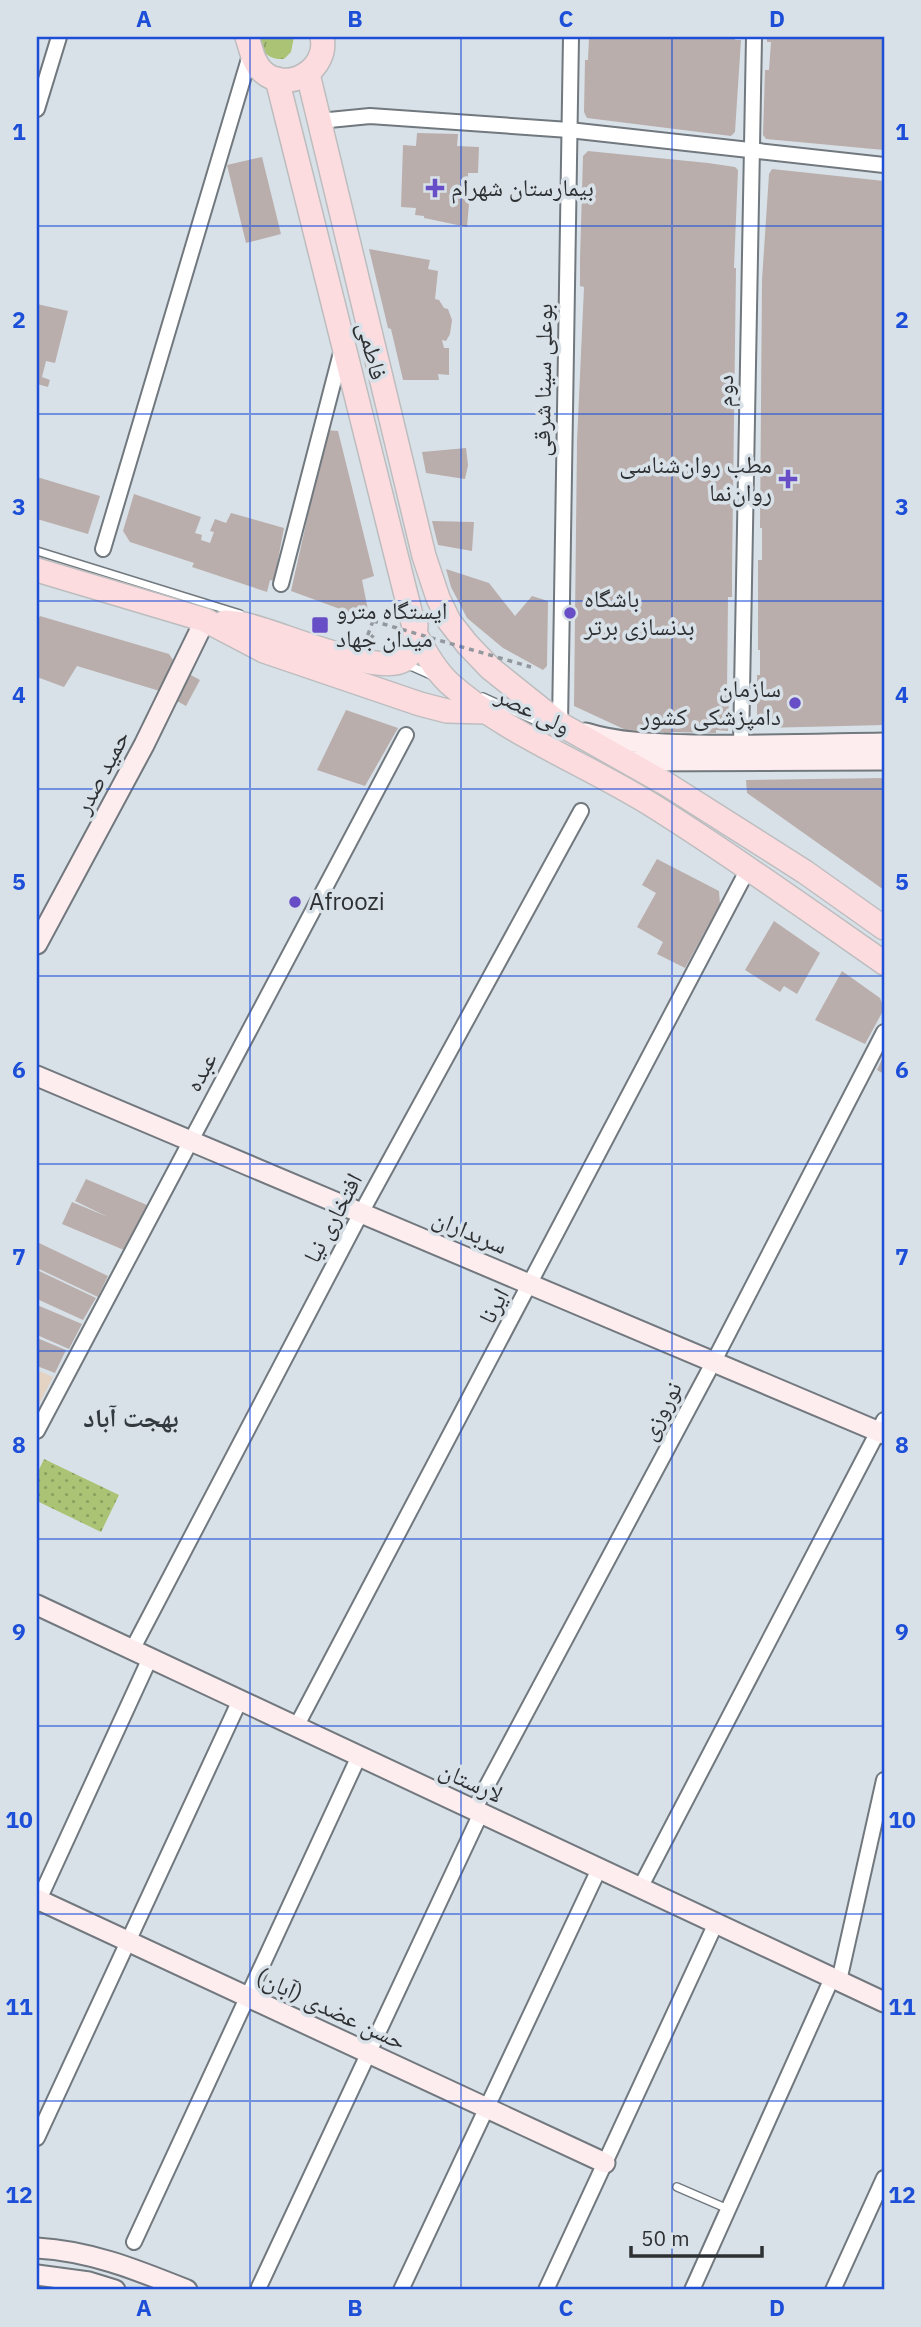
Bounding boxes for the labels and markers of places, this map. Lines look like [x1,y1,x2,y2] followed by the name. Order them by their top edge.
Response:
[451,171,594,204] place label: بيمارستان شهرام
[425,178,445,198] marker: بيمارستان شهرام
[619,448,772,508] place label: مطب روان‌شناسی روان‌نما
[778,469,798,489] marker: مطب روان‌شناسی روان‌نما
[583,582,695,642] place label: باشگاه بدنسازی برتر
[336,594,448,654] place label: ایستگاه مترو میدان جهاد
[562,605,578,621] marker: باشگاه بدنسازی برتر
[310,615,330,635] marker: ایستگاه مترو میدان جهاد
[640,672,781,732] place label: سازمان دامپزشکی کشور
[787,695,803,711] marker: سازمان دامپزشکی کشور
[309,885,385,917] place label: Afroozi
[287,894,303,910] marker: Afroozi

